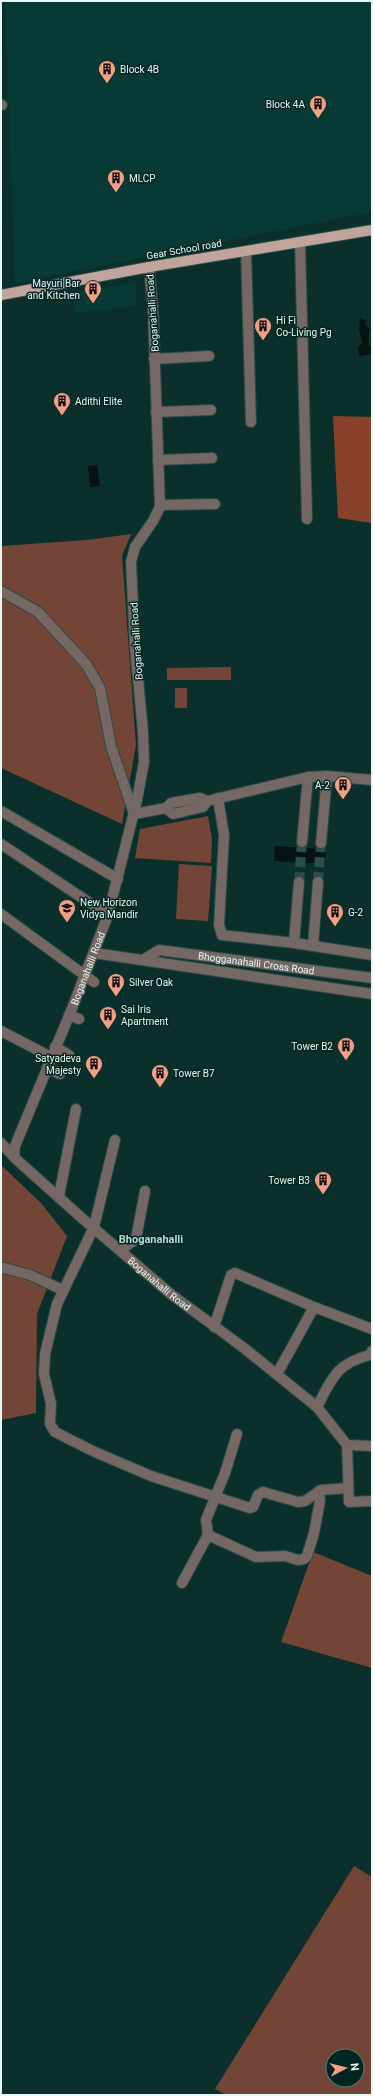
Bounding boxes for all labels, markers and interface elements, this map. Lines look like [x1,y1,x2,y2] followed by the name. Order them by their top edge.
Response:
[97,59,117,84] building icon: Block 4B
[120,64,159,75] place label: Block 4B
[308,94,328,119] building icon: Block 4A
[266,99,305,110] place label: Block 4A
[106,168,126,193] building icon: MLCP
[129,173,156,184] place label: MLCP
[145,237,223,262] street label: Gear School road
[144,274,161,352] street label: Boganahalli Road
[27,278,81,301] place label: Mayuri Bar and Kitchen
[83,279,103,304] building icon: Mayuri Bar and Kitchen
[276,315,332,338] place label: Hi Fi Co-Living Pg
[253,316,273,341] building icon: Hi Fi Co-Living Pg
[52,391,72,416] building icon: Adithi Elite
[75,396,122,407] place label: Adithi Elite
[128,602,145,680] street label: Boganahalli Road
[333,775,353,800] building icon: A-2
[315,780,330,791] place label: A-2
[80,897,139,920] place label: New Horizon Vidya Mandir
[57,898,77,923] school or university icon: New Horizon Vidya Mandir
[325,902,345,927] building icon: G-2
[348,907,364,918] place label: G-2
[69,930,107,1007] street label: Boganahalli Road
[197,950,315,976] street label: Bhogganahalli Cross Road
[106,972,126,997] building icon: Silver Oak
[129,977,174,988] place label: Silver Oak
[121,1004,168,1027] place label: Sai Iris Apartment
[98,1005,118,1030] building icon: Sai Iris Apartment
[336,1036,356,1061] building icon: Tower B2
[291,1041,333,1052] place label: Tower B2
[35,1053,81,1076] place label: Satyadeva Majesty
[84,1054,104,1079] building icon: Satyadeva Majesty
[150,1063,170,1088] building icon: Tower B7
[173,1068,215,1079] place label: Tower B7
[313,1170,333,1195] building icon: Tower B3
[268,1175,310,1186] place label: Tower B3
[119,1233,183,1246] district label: Bhoganahalli
[126,1255,193,1313] street label: Boganahalli Road
[325,2048,365,2088] north arrow
[348,2062,361,2072] text: N

